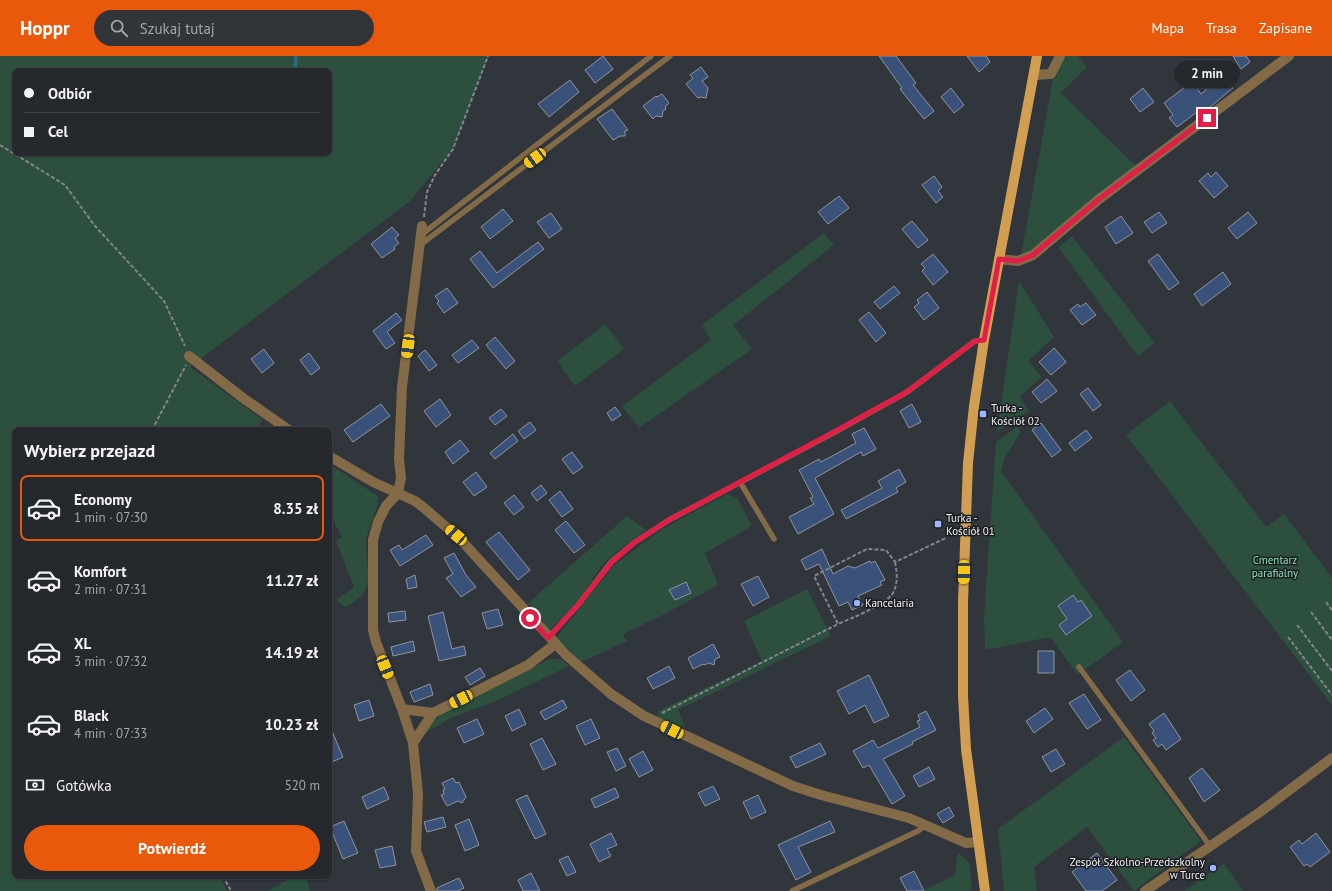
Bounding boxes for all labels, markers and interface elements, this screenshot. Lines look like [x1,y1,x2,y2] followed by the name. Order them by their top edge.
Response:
[94,10,374,46] search box
[20,16,70,40] text: Hoppr
[108,17,130,39] icon: search
[140,19,215,38] text: Szukaj tutaj
[1151,19,1184,37] text: Mapa
[1206,19,1237,37] text: Trasa
[1259,19,1312,37] text: Zapisane
[1174,60,1240,88] callout: 2 min
[1191,65,1223,82] text: 2 min
[48,84,92,103] text: Odbiór
[1198,109,1216,127] route end
[48,122,68,141] text: Cel
[522,146,548,170] car
[401,333,415,359] car
[991,401,1040,428] place label: Turka - Kościół 02
[978,409,988,419] marker: Turka - Kościół 02
[24,439,155,462] text: Wybierz przejazd
[26,490,62,526] icon: car
[74,490,132,509] text: Economy
[273,499,318,518] text: 8.35 zł
[74,509,147,526] text: 1 min · 07:30
[946,511,995,538] place label: Turka - Kościół 01
[933,519,943,529] marker: Turka - Kościół 01
[443,523,469,547] car
[1252,553,1299,580] park label: Cmentarz parafialny
[958,560,970,584] car
[26,562,62,598] icon: car
[74,562,126,581] text: Komfort
[266,571,318,590] text: 11.27 zł
[74,581,147,598] text: 2 min · 07:31
[865,596,914,610] place label: Kancelaria
[852,598,862,608] marker: Kancelaria
[521,609,539,627] route start
[26,634,62,670] icon: car
[74,634,91,653] text: XL
[265,643,318,662] text: 14.19 zł
[74,653,147,670] text: 3 min · 07:32
[375,654,395,680] car
[448,688,474,710] car
[26,706,62,742] icon: car
[74,706,109,725] text: Black
[265,715,318,734] text: 10.23 zł
[659,719,685,741] car
[74,725,147,742] text: 4 min · 07:33
[24,774,46,796] icon: cash
[56,776,112,795] text: Gotówka
[285,777,320,794] text: 520 m
[24,825,320,871] button: Potwierdź
[1070,855,1206,882] place label: Zespół Szkolno-Przedszkolny w Turce
[1208,863,1218,873] marker: Zespół Szkolno-Przedszkolny w Turce

